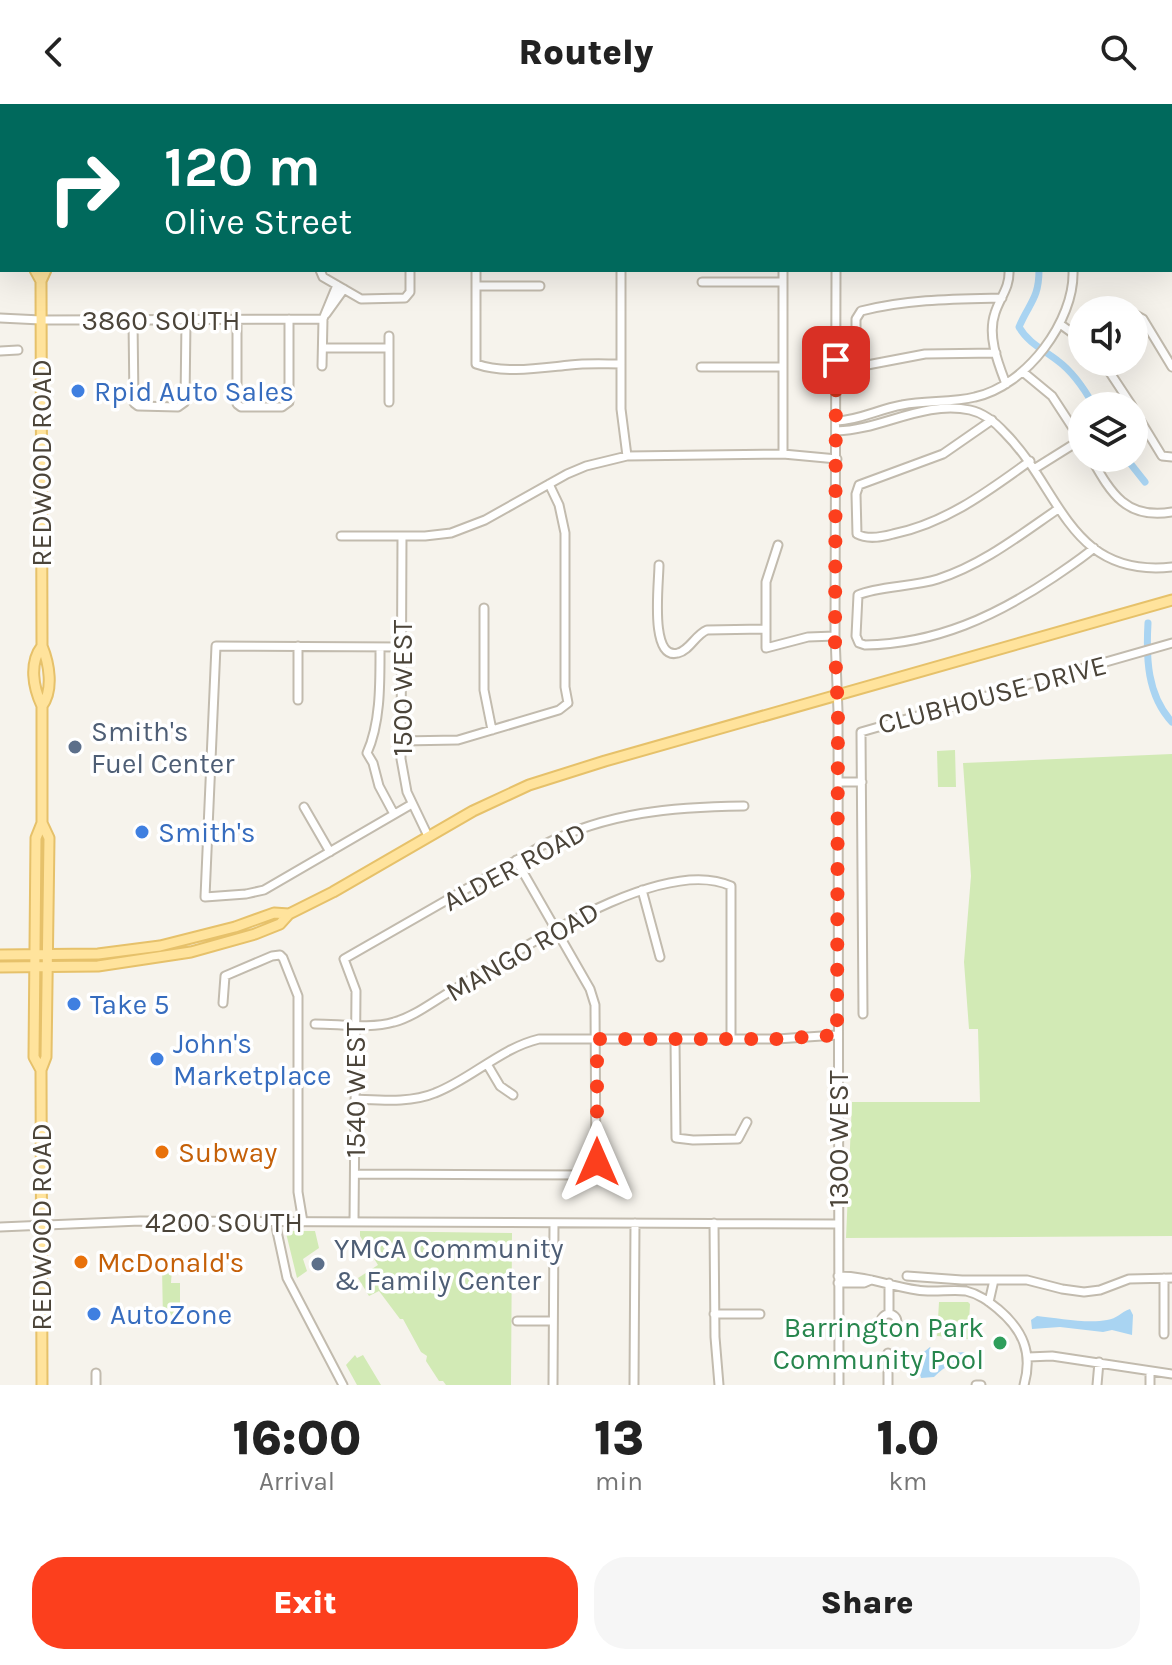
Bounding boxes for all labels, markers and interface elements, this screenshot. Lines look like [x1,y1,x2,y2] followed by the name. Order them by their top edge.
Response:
[32,30,76,74] icon: back
[1096,30,1140,74] icon: search
[519,31,653,73] text: Routely
[164,134,321,199] text: 120 m
[32,136,136,240] icon: right
[164,201,352,243] text: Olive Street
[1068,296,1148,472] map controls
[1068,296,1148,376] button: sound
[81,304,241,337] street label: 3860 SOUTH
[802,326,870,394] pin
[814,338,858,382] icon: arrive
[25,359,58,567] street label: REDWOOD ROAD
[94,375,294,408] place label: Rpid Auto Sales
[69,382,87,400] marker: Rpid Auto Sales
[1068,392,1148,472] button: layers
[386,620,419,756] street label: 1500 WEST
[874,648,1110,741] street label: CLUBHOUSE DRIVE
[91,715,235,780] place label: Smith's Fuel Center
[66,738,84,756] marker: Smith's Fuel Center
[437,815,591,918] street label: ALDER ROAD
[158,816,255,849] place label: Smith's
[133,823,151,841] marker: Smith's
[440,894,605,1009] street label: MANGO ROAD
[90,988,170,1021] place label: Take 5
[65,995,83,1013] marker: Take 5
[339,1022,372,1158] street label: 1540 WEST
[173,1027,331,1092] place label: John's Marketplace
[148,1050,166,1068] marker: John's Marketplace
[822,1070,855,1208] street label: 1300 WEST
[555,1120,639,1204] position arrow
[25,1123,58,1331] street label: REDWOOD ROAD
[178,1136,277,1169] place label: Subway
[153,1143,171,1161] marker: Subway
[145,1206,303,1239] street label: 4200 SOUTH
[334,1232,564,1297] place label: YMCA Community & Family Center
[97,1246,244,1279] place label: McDonald's
[72,1253,90,1271] marker: McDonald's
[309,1255,327,1273] marker: YMCA Community & Family Center
[110,1298,232,1331] place label: AutoZone
[85,1305,103,1323] marker: AutoZone
[773,1311,984,1376] place label: Barrington Park Community Pool
[991,1334,1009,1352] marker: Barrington Park Community Pool
[233,1410,361,1466] text: 16:00
[594,1410,644,1466] text: 13
[876,1410,939,1466] text: 1.0
[259,1466,335,1497] text: Arrival
[595,1466,643,1497] text: min
[888,1466,927,1497] text: km
[32,1557,578,1649] button: Exit
[594,1557,1140,1649] button: Share

